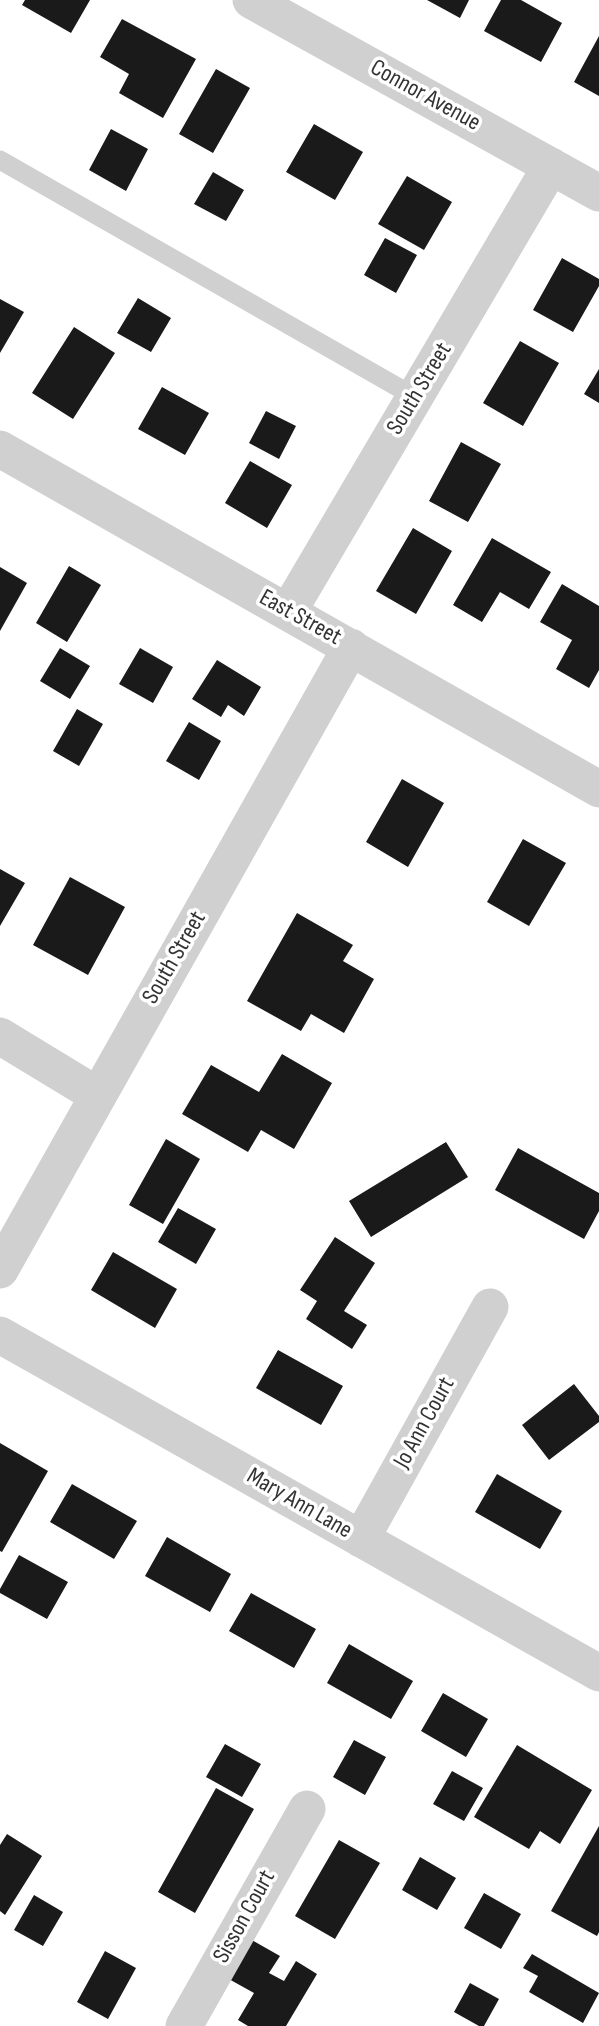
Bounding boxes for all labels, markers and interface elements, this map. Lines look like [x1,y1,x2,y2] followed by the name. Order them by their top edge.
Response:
[365,54,485,138] street label: Connor Avenue
[381,338,459,440] street label: South Street
[254,584,346,652] street label: East Street
[137,906,213,1010] street label: South Street
[388,1372,462,1474] street label: Jo Ann Court
[241,1462,357,1546] street label: Mary Ann Lane
[208,1866,282,1968] street label: Sisson Court

